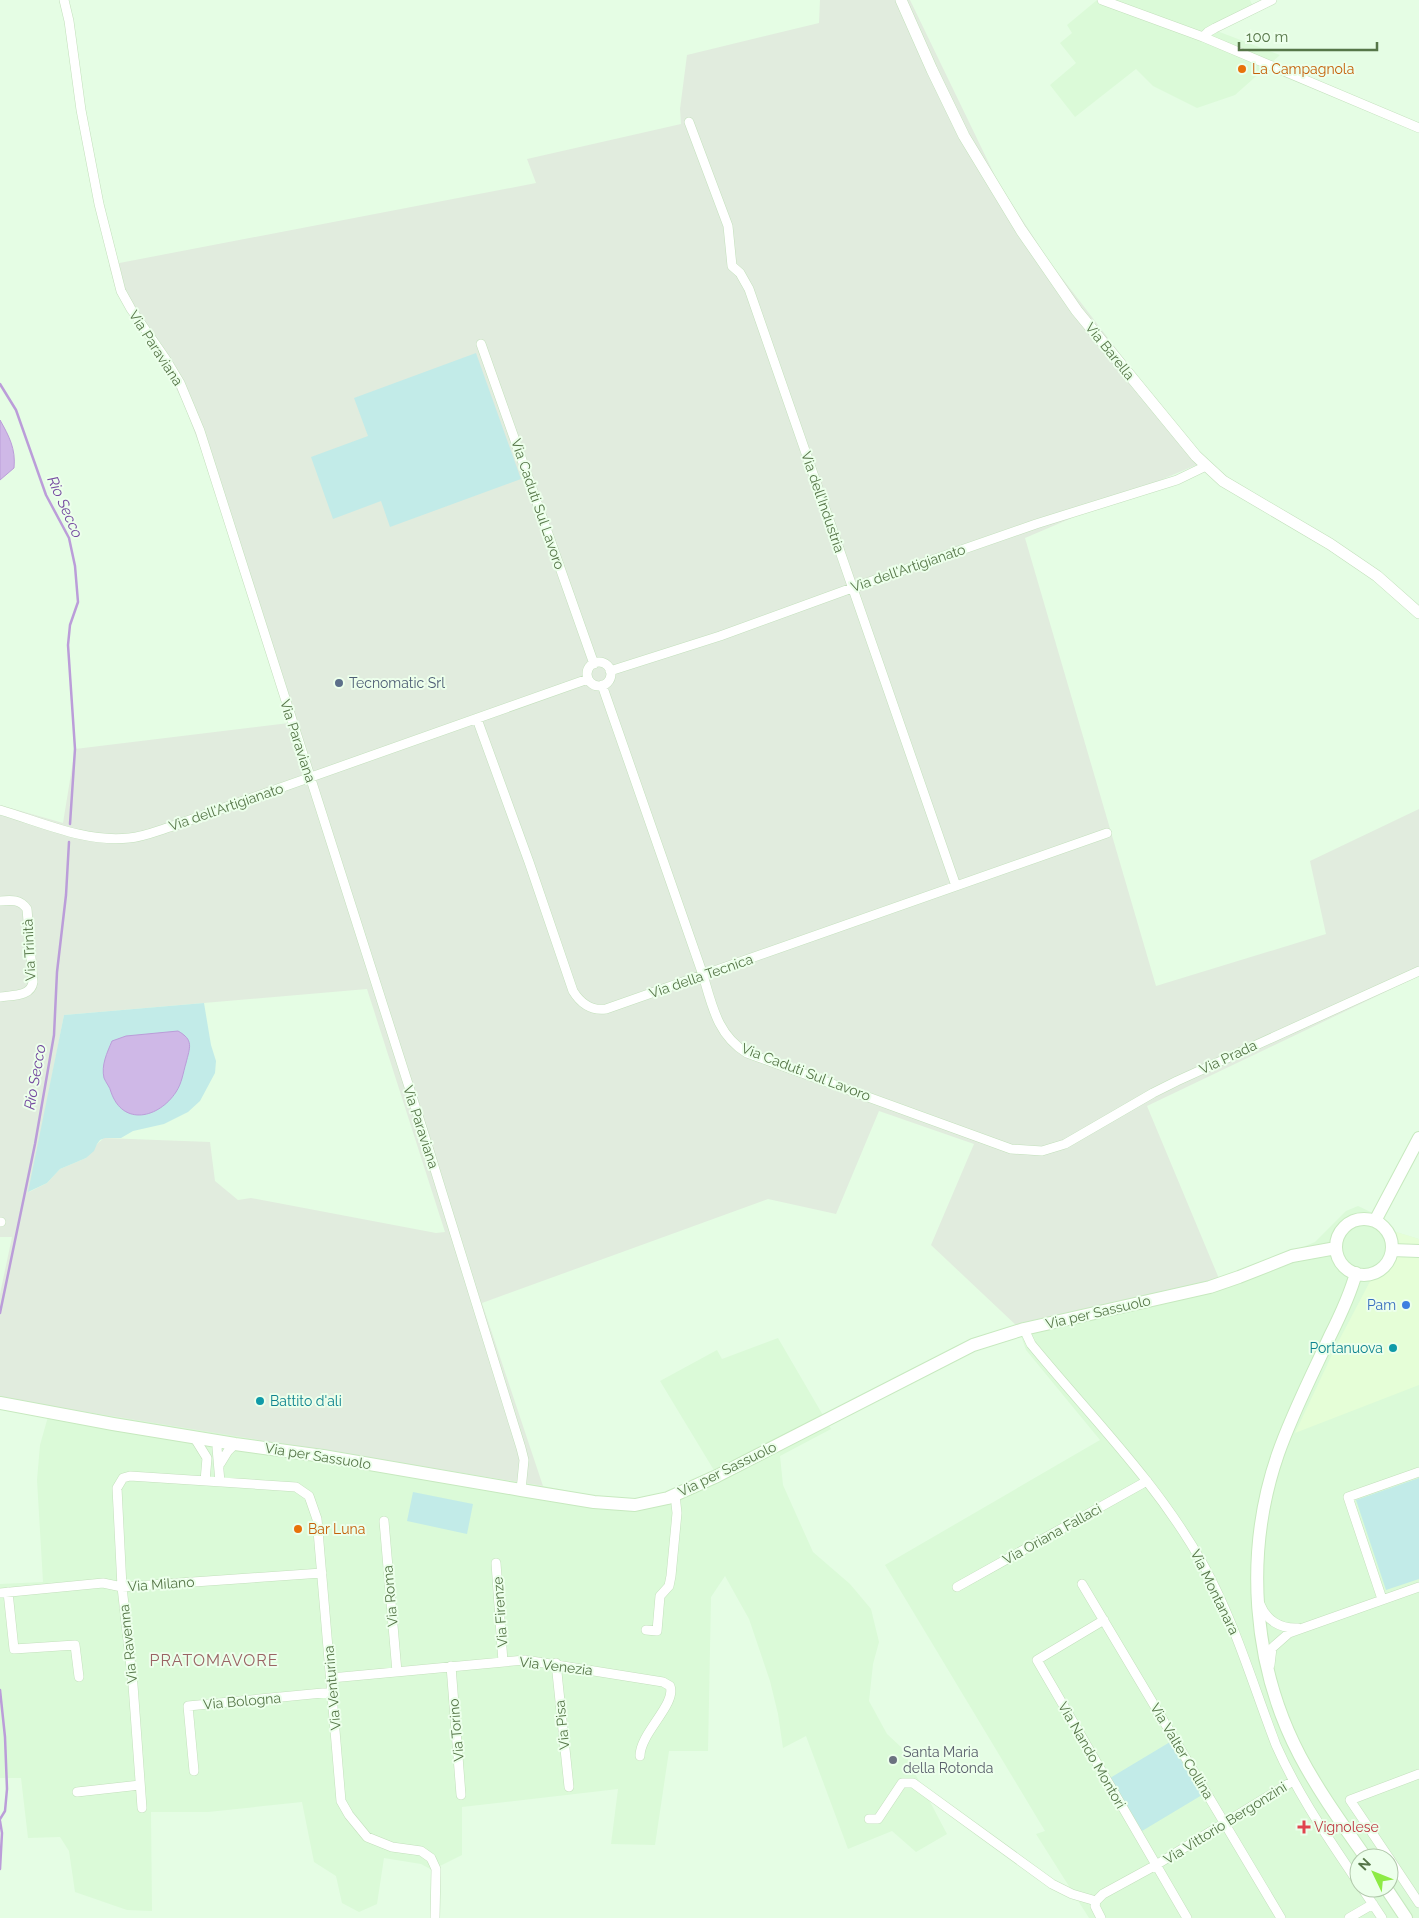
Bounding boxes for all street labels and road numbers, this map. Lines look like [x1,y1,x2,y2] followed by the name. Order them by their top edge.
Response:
[126,307,186,389] street label: Via Paraviana
[1082,319,1138,383] street label: Via Barella
[508,437,568,571] street label: Via Caduti Sul Lavoro
[798,449,848,555] street label: Via dell’Industria
[849,541,967,595] street label: Via dell'Artigianato
[277,698,319,784] street label: Via Paraviana
[167,780,285,834] street label: Via dell'Artigianato
[19,919,39,981] street label: Via Trinità
[647,951,755,1001] street label: Via della Tecnica
[1197,1037,1259,1077] street label: Via Prada
[739,1040,873,1104] street label: Via Caduti Sul Lavoro
[400,1084,442,1170] street label: Via Paraviana
[1044,1292,1152,1332] street label: Via per Sassuolo
[675,1438,779,1500] street label: Via per Sassuolo
[264,1440,372,1472] street label: Via per Sassuolo
[1000,1500,1104,1568] street label: Via Oriana Fallaci
[1187,1547,1243,1637] street label: Via Montanara
[379,1565,401,1627] street label: Via Roma
[127,1574,195,1594] street label: Via Milano
[490,1576,510,1648] street label: Via Firenze
[116,1604,140,1684] street label: Via Ravenna
[320,1645,344,1731] street label: Via Venturina
[518,1654,594,1678] street label: Via Venezia
[202,1690,282,1712] street label: Via Bologna
[445,1698,467,1762] street label: Via Torino
[551,1699,573,1751] street label: Via Pisa
[1055,1699,1129,1811] street label: Via Nando Montori
[1147,1700,1217,1802] street label: Via Valter Collina
[1161,1779,1289,1867] street label: Via Vittorio Bergonzini

